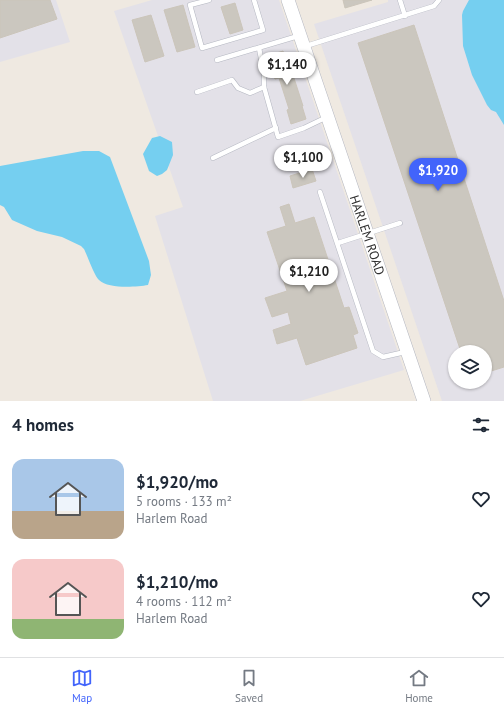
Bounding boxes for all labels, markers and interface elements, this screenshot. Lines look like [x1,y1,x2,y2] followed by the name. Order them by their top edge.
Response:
[254,52,320,86] pin: $1,140
[267,56,307,73] text: $1,140
[270,145,336,179] pin: $1,100
[283,149,323,166] text: $1,100
[405,158,471,192] pin: $1,920
[418,162,458,179] text: $1,920
[346,193,389,277] street label: HARLEM ROAD
[276,259,342,293] pin: $1,210
[289,263,329,280] text: $1,210
[448,345,492,389] map controls
[448,345,492,389] button: layers
[12,414,74,436] text: 4 homes
[470,414,492,436] icon: filters
[136,471,218,493] text: $1,920/mo
[44,475,92,523] icon: home
[470,488,492,510] icon: heart
[136,493,232,510] text: 5 rooms · 133 m²
[136,510,208,527] text: Harlem Road
[136,571,218,593] text: $1,210/mo
[44,575,92,623] icon: home
[470,588,492,610] icon: heart
[136,593,232,610] text: 4 rooms · 112 m²
[136,610,208,627] text: Harlem Road
[71,667,93,705] tab: Map
[235,667,263,705] tab: Saved
[405,667,433,705] tab: Home

